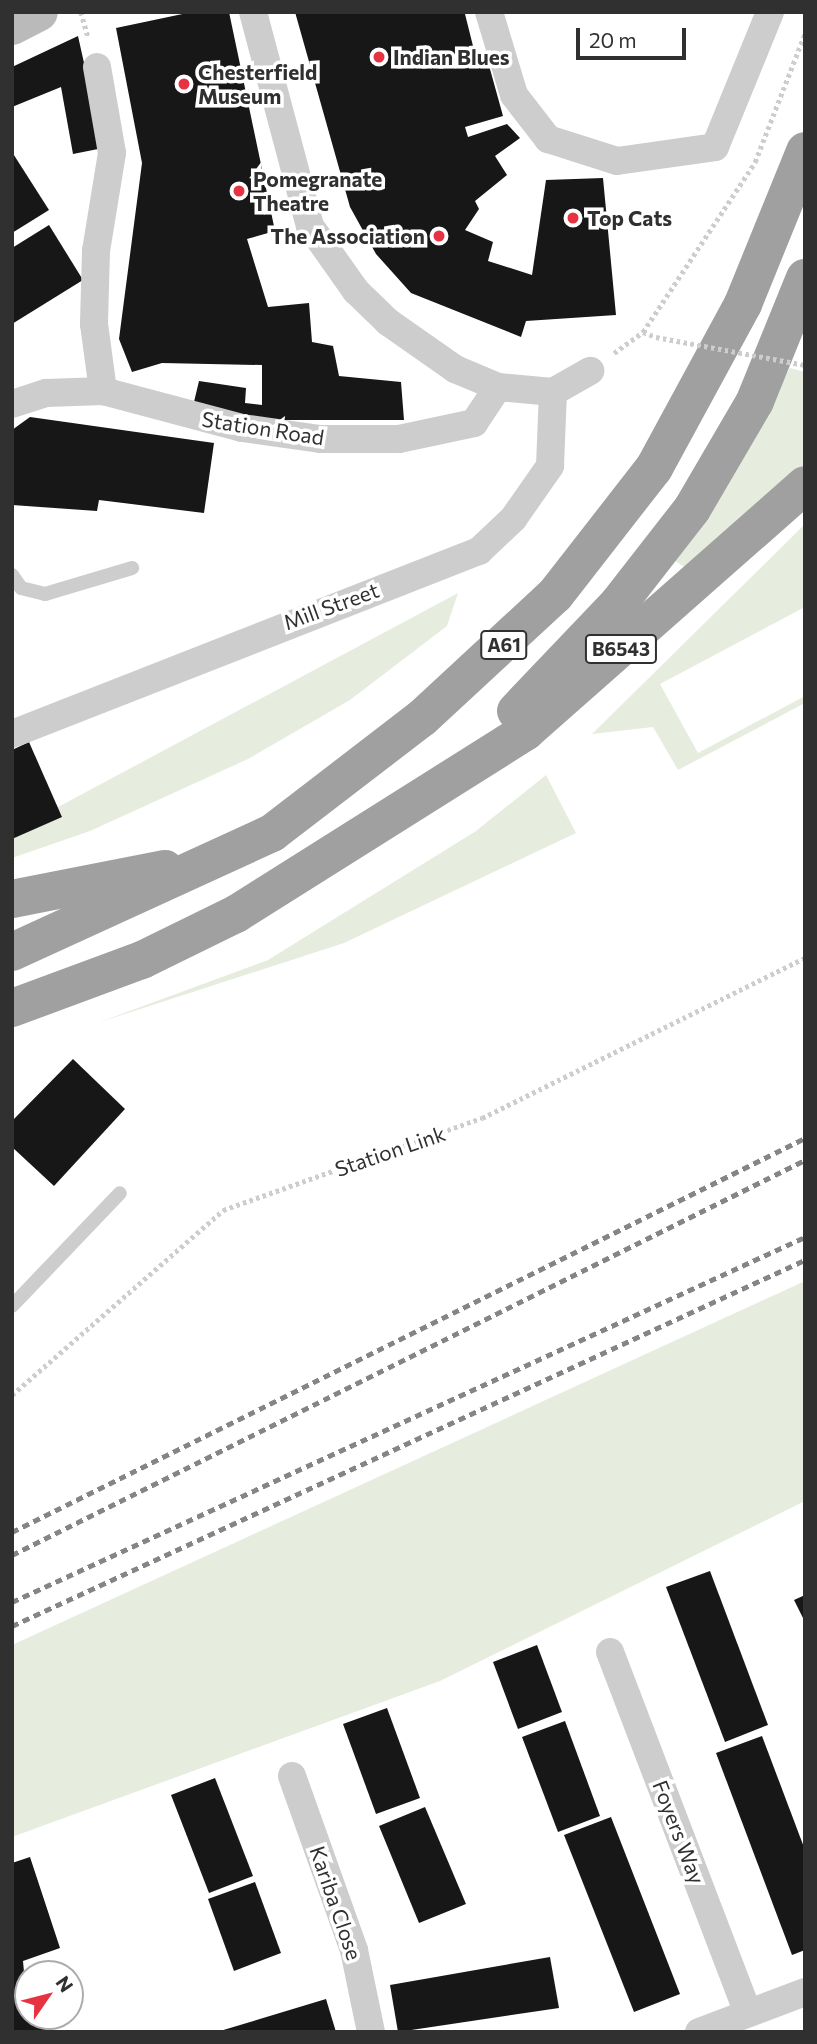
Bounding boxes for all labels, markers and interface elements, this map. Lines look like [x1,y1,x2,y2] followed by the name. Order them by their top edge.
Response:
[579,14,689,58] scale bar
[589,27,637,52] text: 20 m
[393,44,510,70] place label: Indian Blues
[371,49,387,65] marker: Indian Blues
[198,59,317,109] place label: Chesterfield Museum
[176,76,192,92] marker: Chesterfield Museum
[253,166,382,216] place label: Pomegranate Theatre
[231,183,247,199] marker: Pomegranate Theatre
[587,205,672,231] place label: Top Cats
[565,210,581,226] marker: Top Cats
[271,223,425,249] place label: The Association
[431,228,447,244] marker: The Association
[200,406,326,450] street label: Station Road
[280,577,382,635] street label: Mill Street
[480,630,528,660] road number: A61
[584,634,658,664] road number: B6543
[331,1120,449,1182] street label: Station Link
[648,1777,710,1887] street label: Foyers Way
[305,1843,367,1963] street label: Kariba Close
[14,1960,84,2030] north arrow
[51,1971,78,1996] text: N

